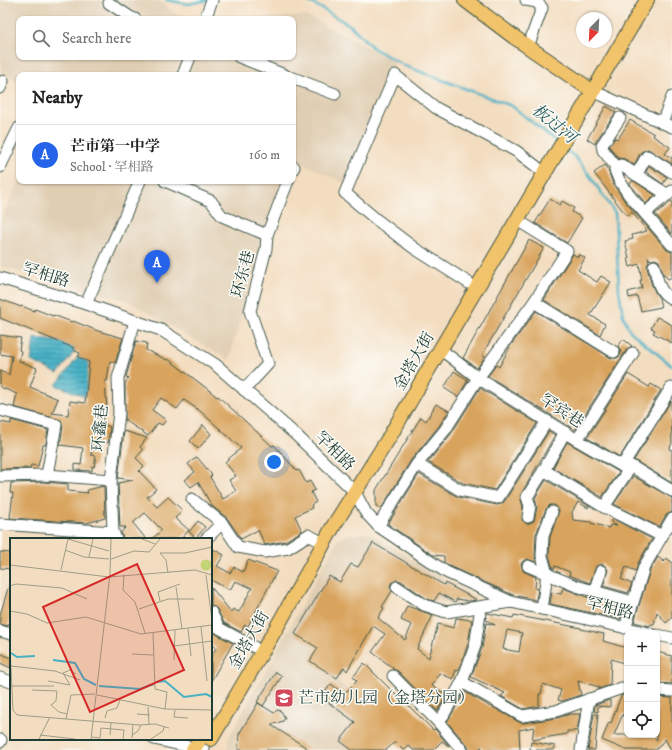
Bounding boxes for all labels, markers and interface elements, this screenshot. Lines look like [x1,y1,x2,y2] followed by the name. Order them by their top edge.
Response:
[576,12,612,48] north arrow
[16,16,296,60] search box
[30,27,52,49] icon: search
[62,29,131,48] text: Search here
[32,87,82,109] text: Nearby
[527,99,583,150] water label: 板过河
[70,137,160,156] text: 芒市第一中学
[41,147,49,163] text: A
[249,147,280,163] text: 160 m
[70,159,153,175] text: School · 罕相路
[227,248,259,300] street label: 环东巷
[144,250,170,283] pin: A
[20,258,72,292] street label: 罕相路
[389,328,439,394] street label: 金塔大街
[536,390,588,432] street label: 罕宾巷
[88,403,112,453] street label: 环鑫巷
[311,427,359,475] street label: 罕相路
[264,452,284,472] your location
[10,538,212,740] inset map
[584,592,636,624] street label: 罕相路
[224,607,274,673] street label: 金塔大街
[624,630,660,738] map controls
[624,630,660,666] button: +
[624,666,660,702] button: −
[273,687,295,709] school or university icon: 芒市幼儿园（金塔分园）
[298,688,474,708] place label: 芒市幼儿园（金塔分园）
[624,702,660,738] button: locate

